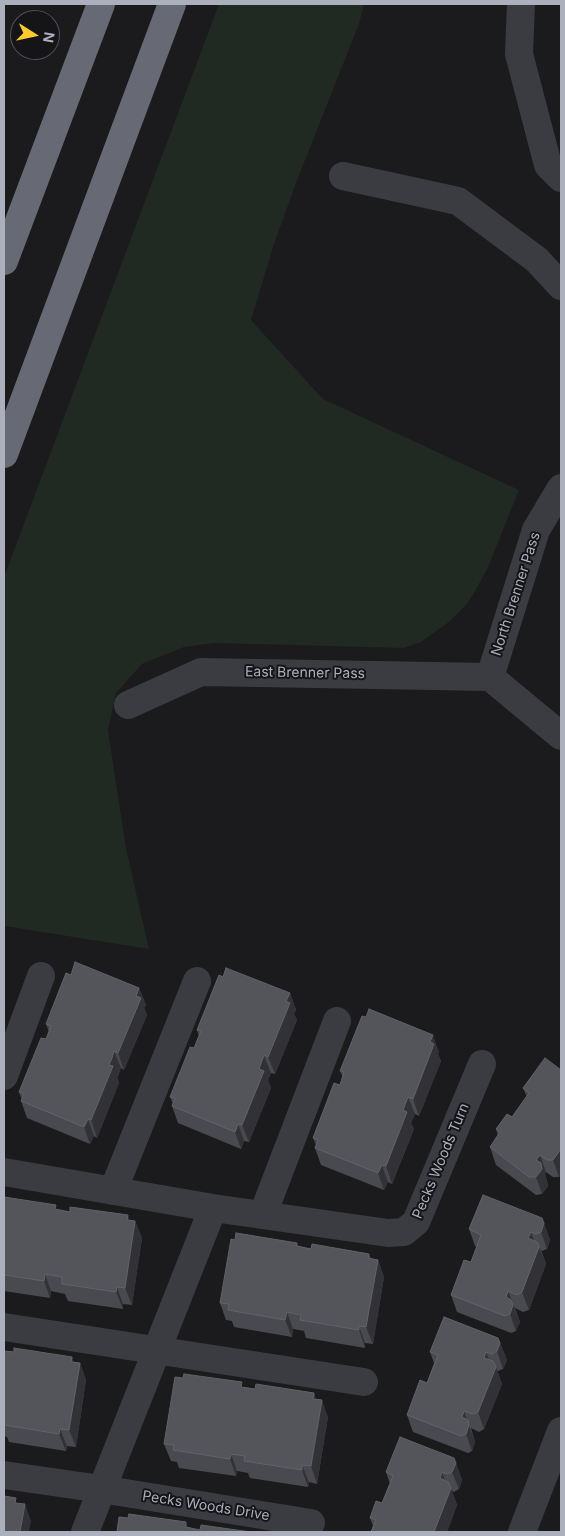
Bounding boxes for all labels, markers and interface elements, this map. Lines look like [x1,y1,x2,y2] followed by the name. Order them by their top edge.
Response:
[10,10,60,60] north arrow
[40,31,59,44] text: N
[488,530,544,658] street label: North Brenner Pass
[245,664,365,682] street label: East Brenner Pass
[409,1101,473,1221] street label: Pecks Woods Turn
[141,1488,271,1524] street label: Pecks Woods Drive

